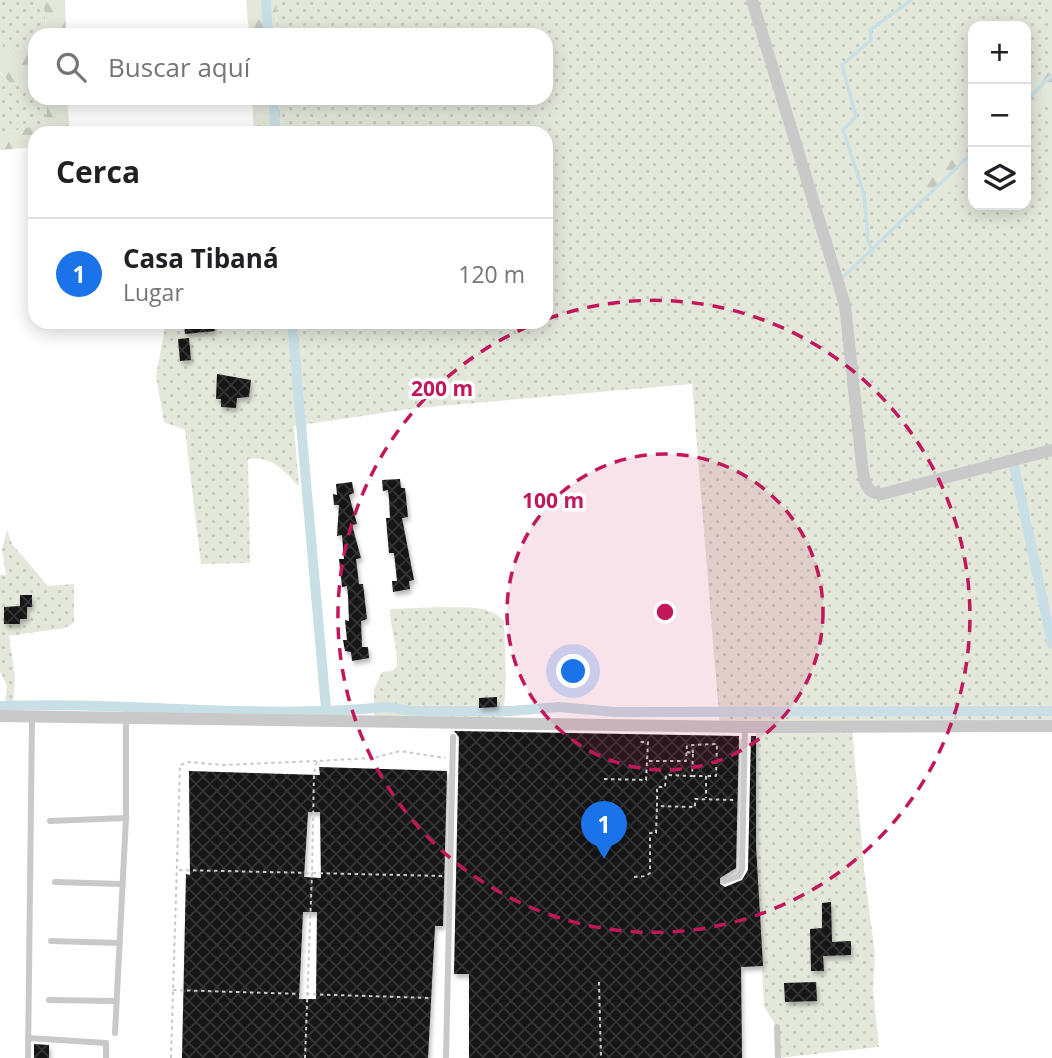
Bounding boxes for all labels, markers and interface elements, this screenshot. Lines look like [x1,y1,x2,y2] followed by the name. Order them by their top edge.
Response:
[968,21,1031,210] map controls
[968,21,1031,84] button: +
[28,28,553,105] search box
[52,48,90,86] icon: search
[108,49,250,85] text: Buscar aquí
[968,84,1031,147] button: −
[968,147,1031,210] button: layers
[56,151,140,192] text: Cerca
[123,240,279,276] text: Casa Tibaná
[72,258,86,290] text: 1
[458,258,525,290] text: 120 m
[123,276,184,308] text: Lugar
[411,374,473,402] text: 200 m
[522,486,584,514] text: 100 m
[653,600,677,624] centre of rings
[556,654,590,688] your location
[581,801,627,859] pin: 1

